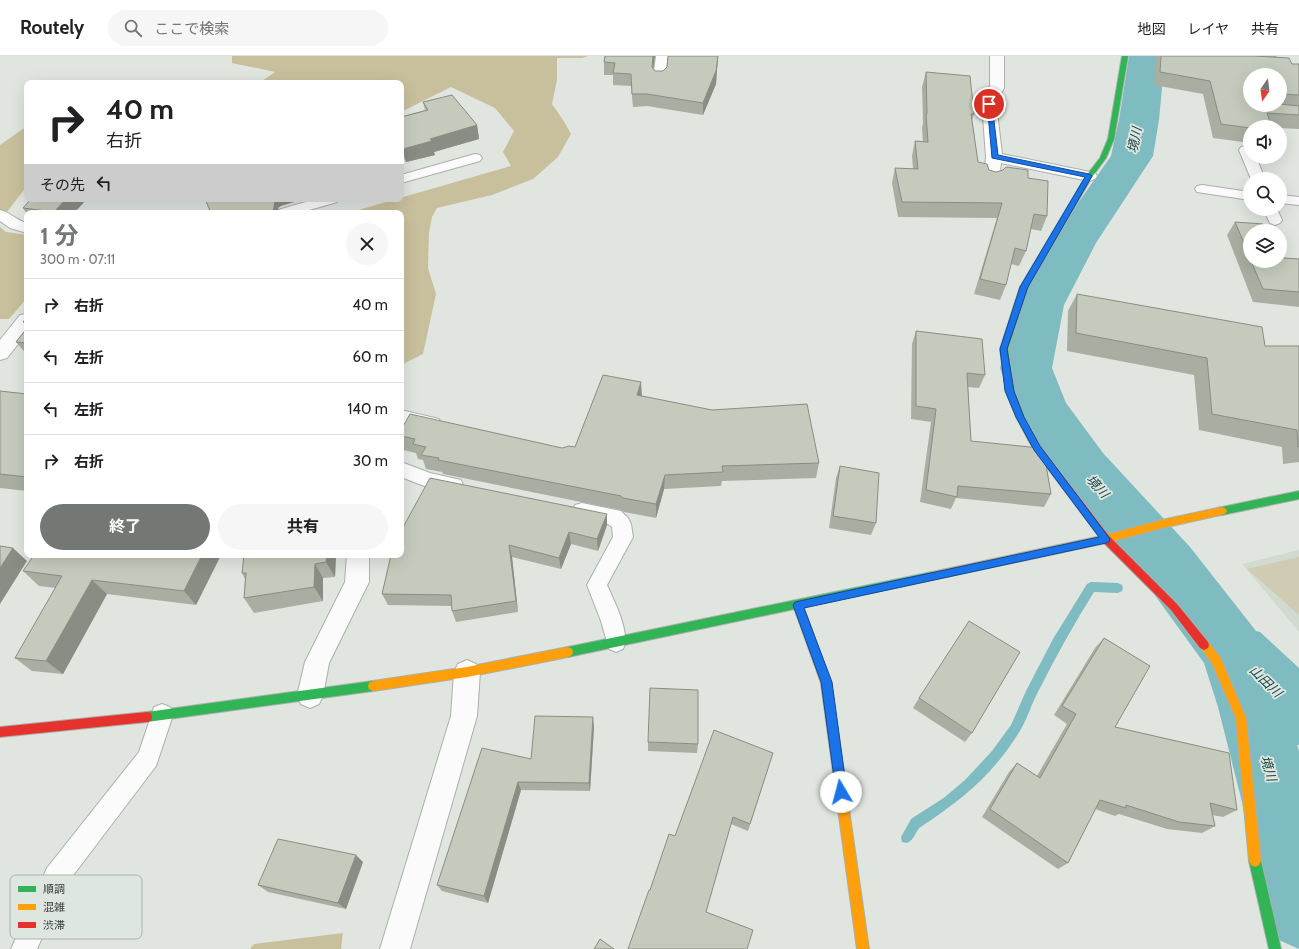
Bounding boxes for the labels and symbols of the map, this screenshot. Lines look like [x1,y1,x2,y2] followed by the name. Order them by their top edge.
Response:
[1243,68,1287,112] north arrow
[972,87,1006,121] pin
[1124,124,1145,154] water label: 境川
[1083,471,1114,502] water label: 境川
[1246,662,1287,702] water label: 山田川
[1258,753,1281,785] water label: 境川
[820,771,862,813] position arrow
[10,875,142,939] legend
[43,882,65,896] text: 順調
[43,900,65,914] text: 混雑
[43,918,65,932] text: 渋滞

